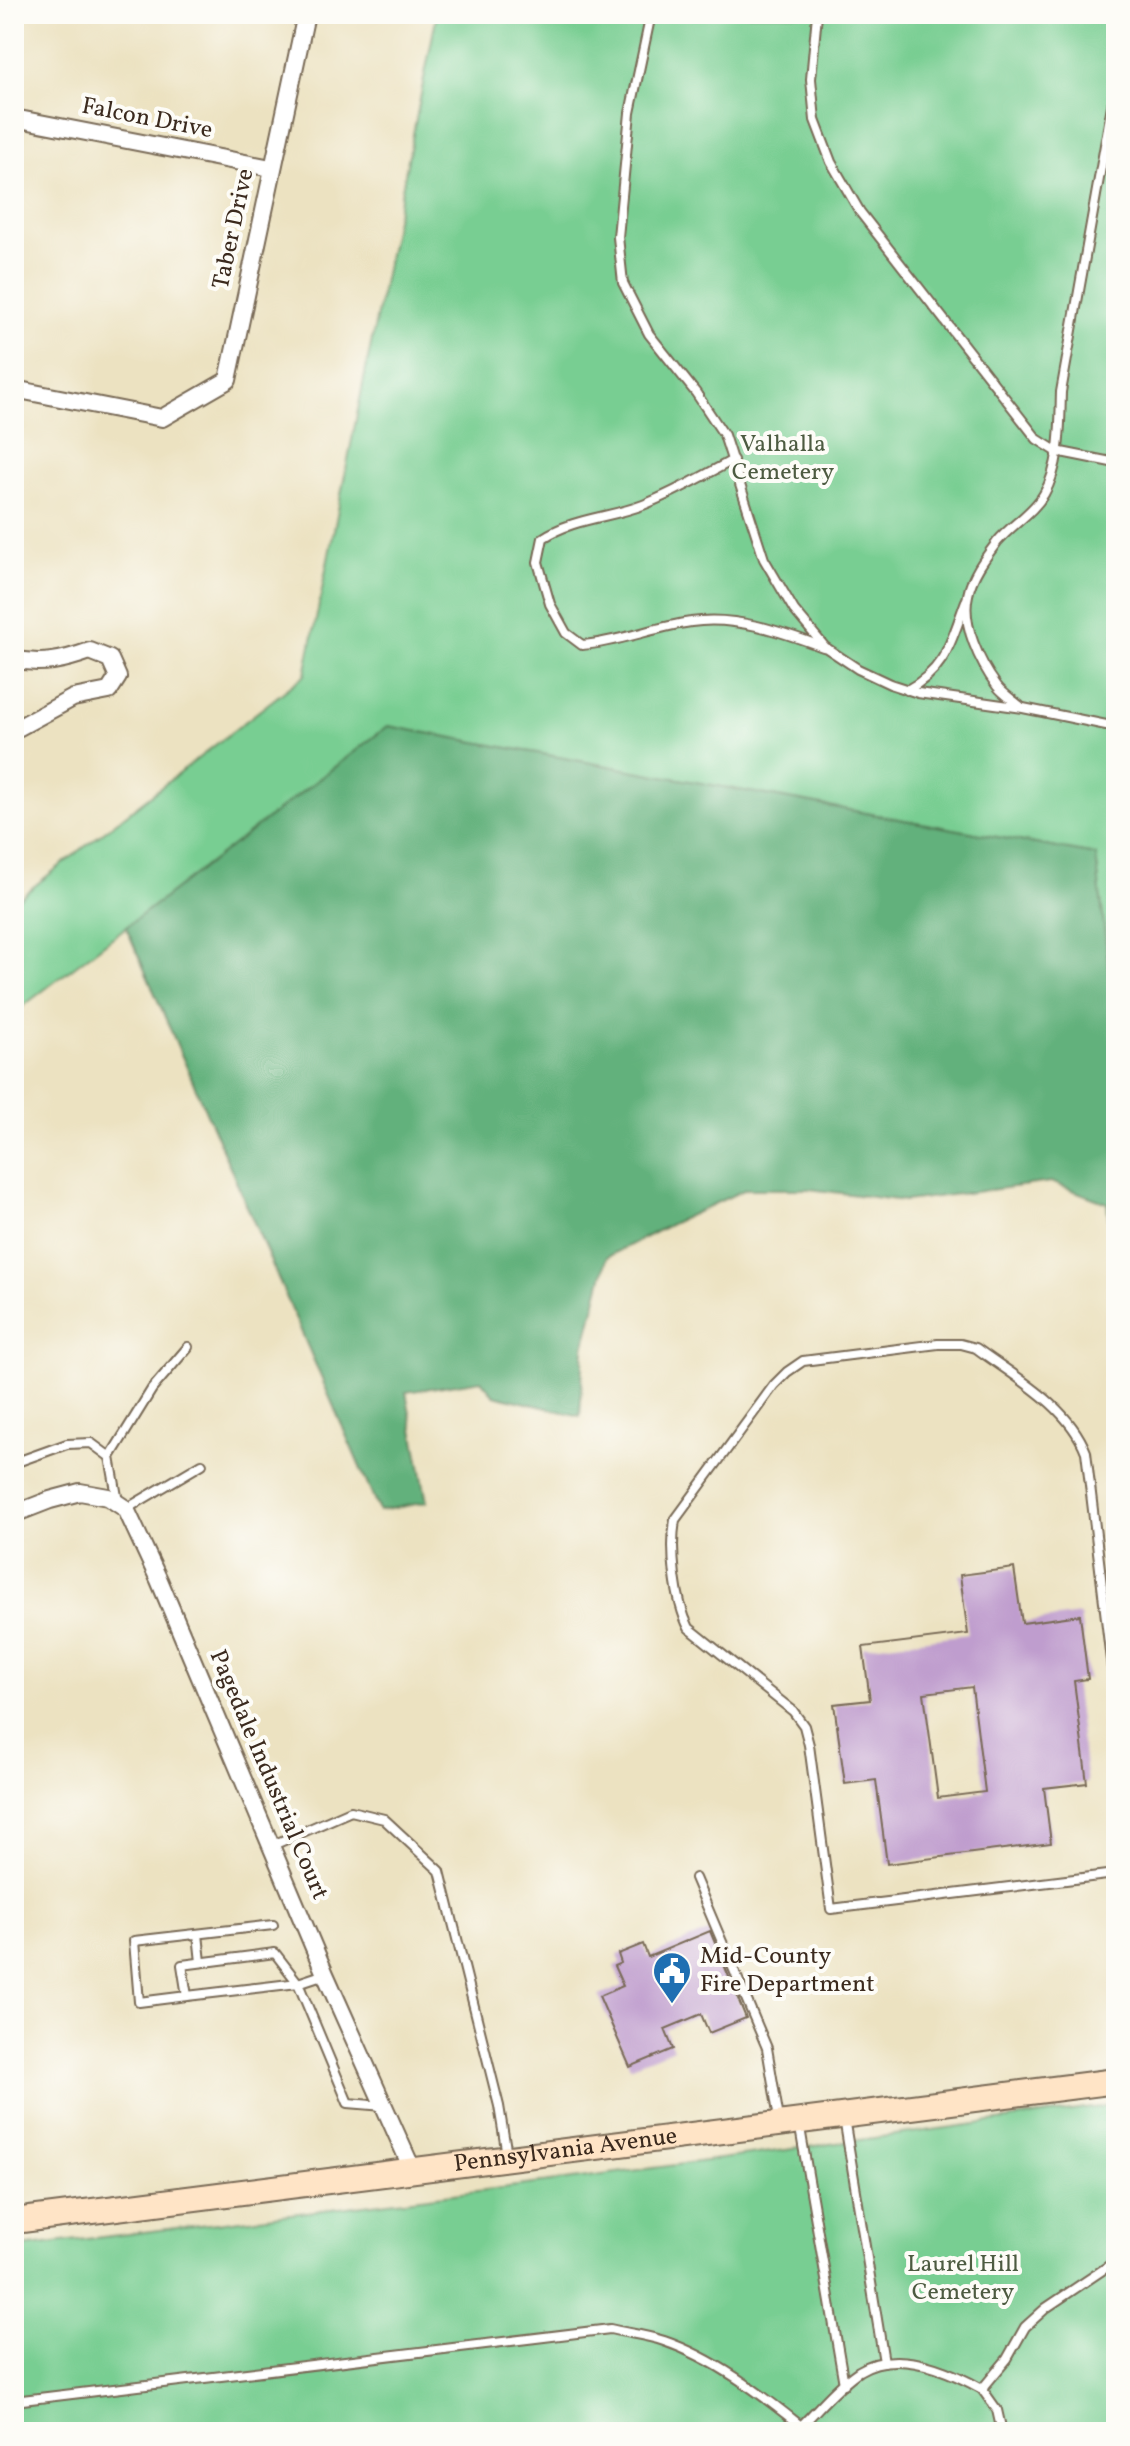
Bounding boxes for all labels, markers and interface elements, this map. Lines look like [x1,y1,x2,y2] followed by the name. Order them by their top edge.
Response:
[79,90,215,148] street label: Falcon Drive
[205,166,263,292] street label: Taber Drive
[732,428,834,490] park label: Valhalla Cemetery
[200,1645,336,1905] street label: Pagedale Industrial Court
[700,1940,875,2002] place label: Mid-County Fire Department
[651,1950,693,2005] public building icon: Mid-County Fire Department
[452,2120,679,2182] street label: Pennsylvania Avenue
[907,2248,1019,2310] park label: Laurel Hill Cemetery

